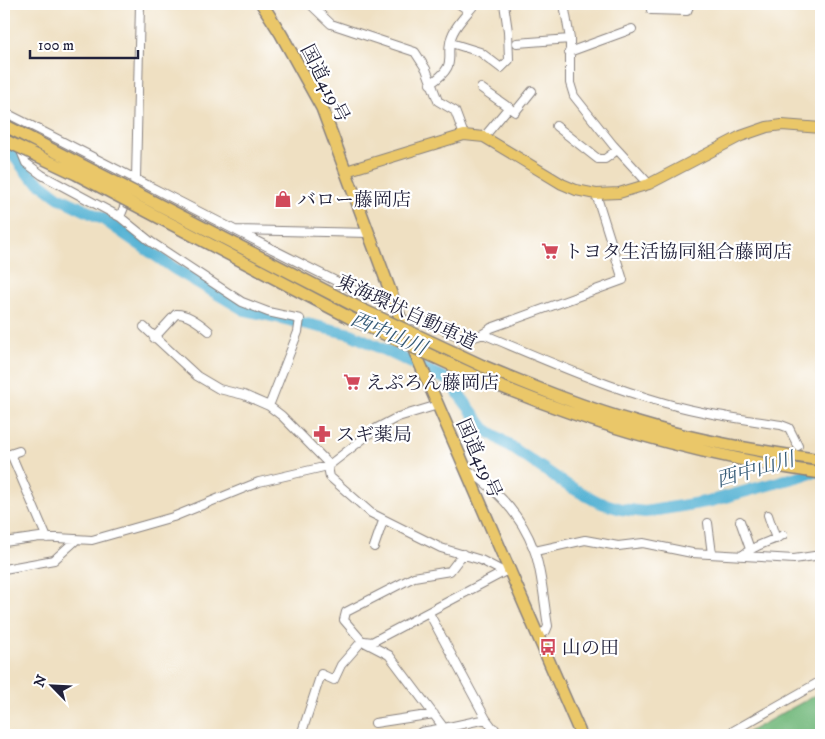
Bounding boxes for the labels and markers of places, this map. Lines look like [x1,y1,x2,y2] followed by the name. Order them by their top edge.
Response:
[273,189,293,209] shop icon: バロー藤岡店
[297,189,411,212] place label: バロー藤岡店
[540,241,560,261] supermarket icon: トヨタ生活協同組合藤岡店
[564,241,792,264] place label: トヨタ生活協同組合藤岡店
[342,372,362,392] supermarket icon: えぷろん藤岡店
[366,372,499,395] place label: えぷろん藤岡店
[312,424,332,444] pharmacy icon: スギ薬局
[336,424,412,447] place label: スギ薬局
[538,637,558,657] bus stop icon: 山の田
[562,637,619,660] place label: 山の田

